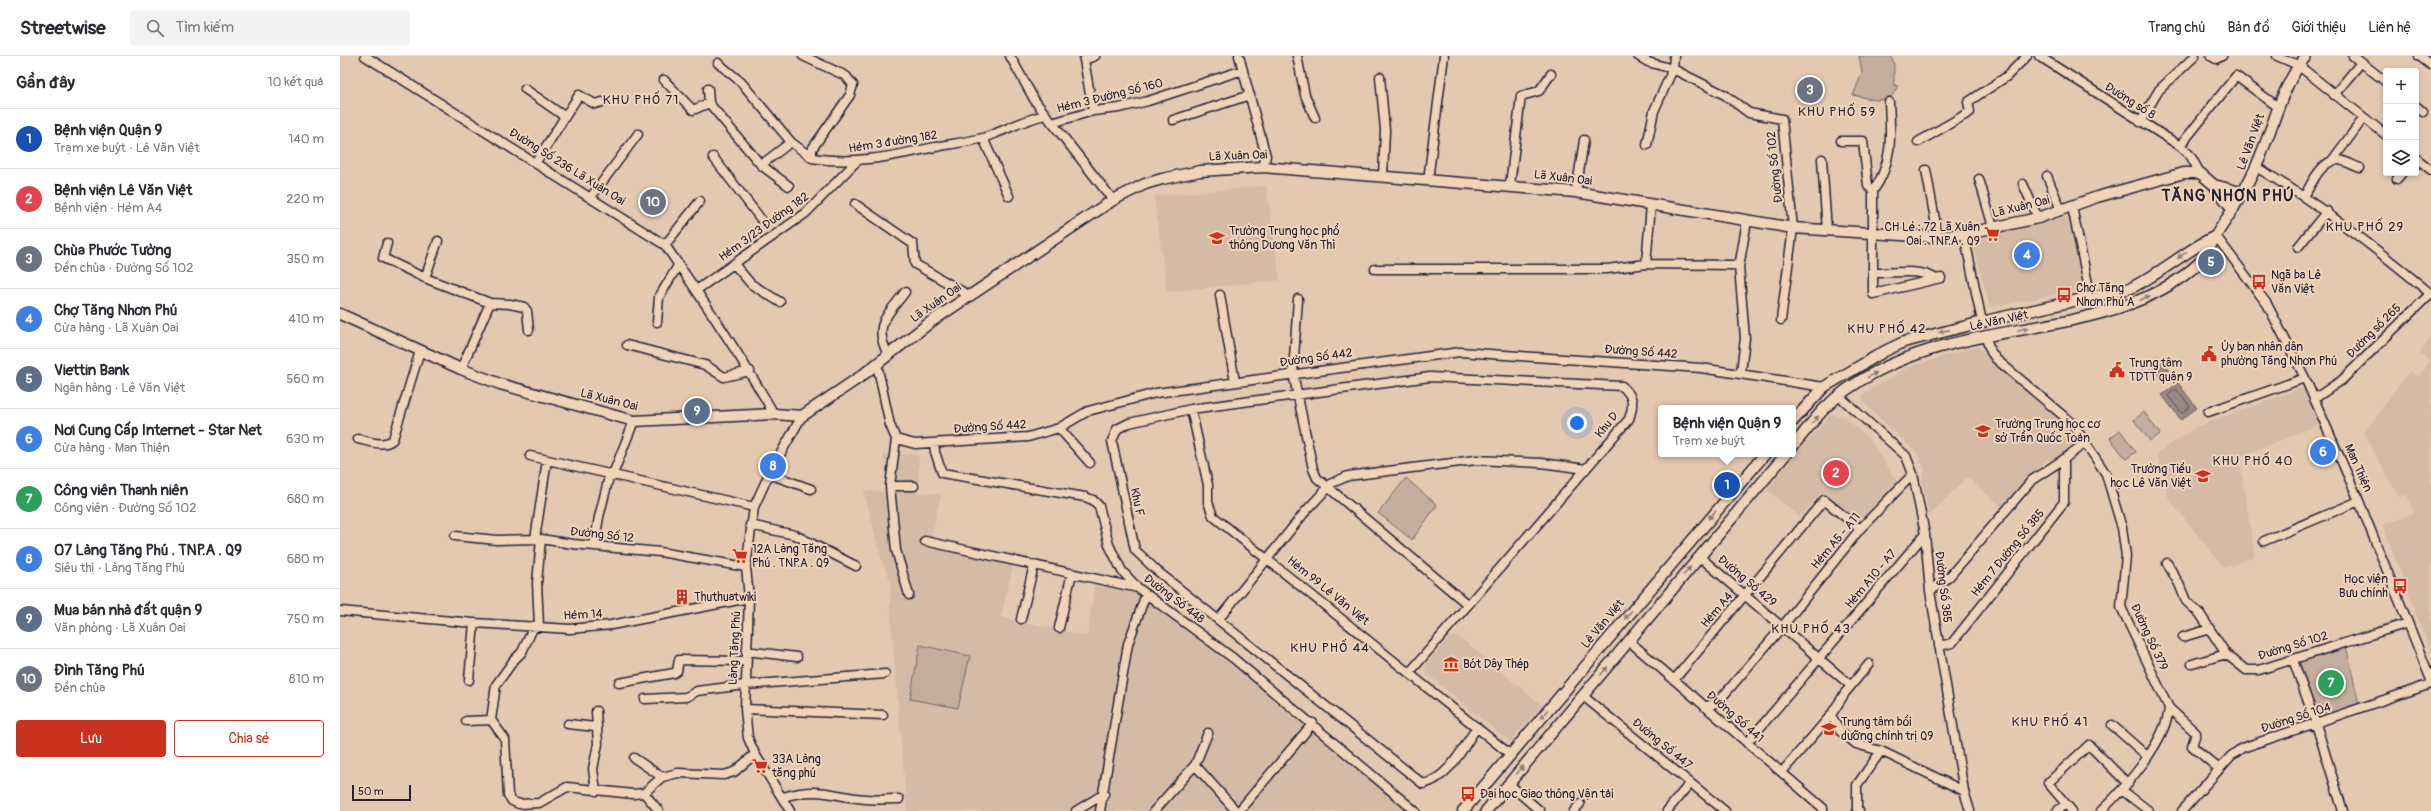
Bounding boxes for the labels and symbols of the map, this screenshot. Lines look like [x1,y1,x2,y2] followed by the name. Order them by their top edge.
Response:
[1055,75,1165,116] street label: Hẻm 3 Đường Số 160
[1797,75,1823,105] pin: 3
[2102,79,2159,122] street label: Đường số 8
[603,90,679,108] district label: KHU PHỐ 71
[1798,102,1876,120] district label: KHU PHỐ 59
[2234,112,2268,172] street label: Lê Văn Việt
[506,124,628,209] street label: Đường Số 236 Lã Xuân Oai
[848,128,939,156] street label: Hẻm 3 đường 182
[1763,130,1786,204] street label: Đường Số 102
[1208,147,1268,165] street label: Lã Xuân Oai
[1533,167,1593,189] street label: Lã Xuân Oai
[2160,186,2295,206] district label: TĂNG NHƠN PHÚ
[640,187,666,217] pin: 10
[716,189,812,265] street label: Hẻm 3/23 Đường 182
[1991,193,2051,221] street label: Lã Xuân Oai
[2326,217,2404,235] district label: KHU PHỐ 29
[1884,220,1980,249] place label: CH Lẻ : 72 Lã Xuân Oai . TNP.A . Q9
[1228,223,1340,253] place label: Trường Trung học phổ thông Dương Văn Thì
[1983,225,2001,243] supermarket icon: CH Lẻ : 72 Lã Xuân Oai . TNP.A . Q9
[1208,229,1226,247] school or university icon: Trường Trung học phổ thông Dương Văn Thì
[2014,240,2040,270] pin: 4
[2198,247,2224,277] pin: 5
[2177,250,2188,259] one-way arrow
[2271,268,2321,297] place label: Ngã ba Lê Văn Việt
[2250,273,2268,291] bus stop icon: Ngã ba Lê Văn Việt
[908,280,964,326] street label: Lã Xuân Oai
[2076,281,2135,310] place label: Chợ Tăng Nhơn Phú A
[2055,286,2073,304] bus stop icon: Chợ Tăng Nhơn Phú A
[2140,295,2151,301] one-way arrow
[2343,300,2404,361] street label: Đường số 265
[1969,307,2030,334] street label: Lê Văn Việt
[1847,319,1927,337] district label: KHU PHỐ 42
[2017,325,2029,331] one-way arrow
[1938,329,1950,335] one-way arrow
[2221,339,2337,369] place label: Ủy ban nhân dân phường Tăng Nhơn Phú
[1604,341,1678,362] street label: Đường Số 442
[1279,344,1354,371] street label: Đường Số 442
[2200,345,2218,363] public building icon: Ủy ban nhân dân phường Tăng Nhơn Phú
[2129,356,2193,385] place label: Trung tâm TDTT quận 9
[2108,361,2126,379] public building icon: Trung tâm TDTT quận 9
[1866,372,1878,379] one-way arrow
[579,386,639,414] street label: Lã Xuân Oai
[684,396,710,426] pin: 9
[1592,409,1622,441] street label: Khu D
[1567,413,1587,433] your location
[1810,415,1819,425] one-way arrow
[953,416,1027,437] street label: Đường Số 442
[1995,417,2101,446] place label: Trường Trung học cơ sở Trần Quốc Toản
[1974,422,1992,440] school or university icon: Trường Trung học cơ sở Trần Quốc Toản
[2310,437,2336,467] pin: 6
[2341,442,2375,495] street label: Man Thiện
[760,451,786,481] pin: 8
[2213,451,2293,469] district label: KHU PHỐ 40
[1823,458,1849,488] pin: 2
[2110,462,2191,491] place label: Trường Tiểu học Lê Văn Việt
[2194,467,2212,485] school or university icon: Trường Tiểu học Lê Văn Việt
[1714,470,1740,500] pin: 1
[1127,486,1147,518] street label: Khu F
[1967,506,2048,600] street label: Hẻm 7 Đường Số 385
[1707,510,1716,521] one-way arrow
[1808,510,1864,572] street label: Hẻm A5 - A11
[569,523,635,546] street label: Đường Số 12
[752,542,829,571] place label: 12A Làng Tăng Phú . TNP.A . Q9
[1842,546,1900,612] street label: Hẻm A10 - A7
[731,547,749,565] supermarket icon: 12A Làng Tăng Phú . TNP.A . Q9
[1931,550,1956,624] street label: Đường Số 385
[1714,551,1780,610] street label: Đường Số 429
[1284,553,1372,629] street label: Hẻm 99 Lê Văn Việt
[1683,566,1692,577] one-way arrow
[1140,570,1208,627] street label: Đường Số 448
[2339,572,2388,601] place label: Học viện Bưu chính
[2391,577,2409,595] bus stop icon: Học viện Bưu chính
[673,588,691,606] building icon: Thuthuatwiki
[1698,589,1736,631] street label: Hẻm A4
[694,590,756,605] place label: Thuthuatwiki
[1578,596,1628,651] street label: Lê Văn Việt
[2127,601,2172,673] street label: Đường Số 379
[563,606,603,624] street label: Hẻm 14
[1623,609,1632,620] one-way arrow
[726,610,744,686] street label: Làng Tăng Phú
[1771,619,1851,637] district label: KHU PHỐ 43
[2256,627,2330,664] street label: Đường Số 102
[1290,638,1370,656] district label: KHU PHỐ 44
[1442,655,1460,673] museum icon: Bót Dây Thép
[1463,657,1529,672] place label: Bót Dây Thép
[1599,666,1608,676] one-way arrow
[2318,668,2344,698] pin: 7
[1703,687,1767,746] street label: Đường Số 441
[2259,699,2333,736] street label: Đường Số 104
[1540,709,1549,720] one-way arrow
[2011,712,2089,730] district label: KHU PHỐ 41
[1629,714,1696,773] street label: Đường Số 447
[1841,714,1934,744] place label: Trung tâm bồi dưỡng chính trị Q9
[1820,720,1838,738] school or university icon: Trung tâm bồi dưỡng chính trị Q9
[771,752,821,781] place label: 33A Làng tăng phú
[751,757,769,775] supermarket icon: 33A Làng tăng phú
[1516,765,1525,776] one-way arrow
[352,783,411,802] scale bar
[1459,785,1477,803] bus stop icon: Đại học Giao thông Vận tải
[1480,787,1613,802] place label: Đại học Giao thông Vận tải

